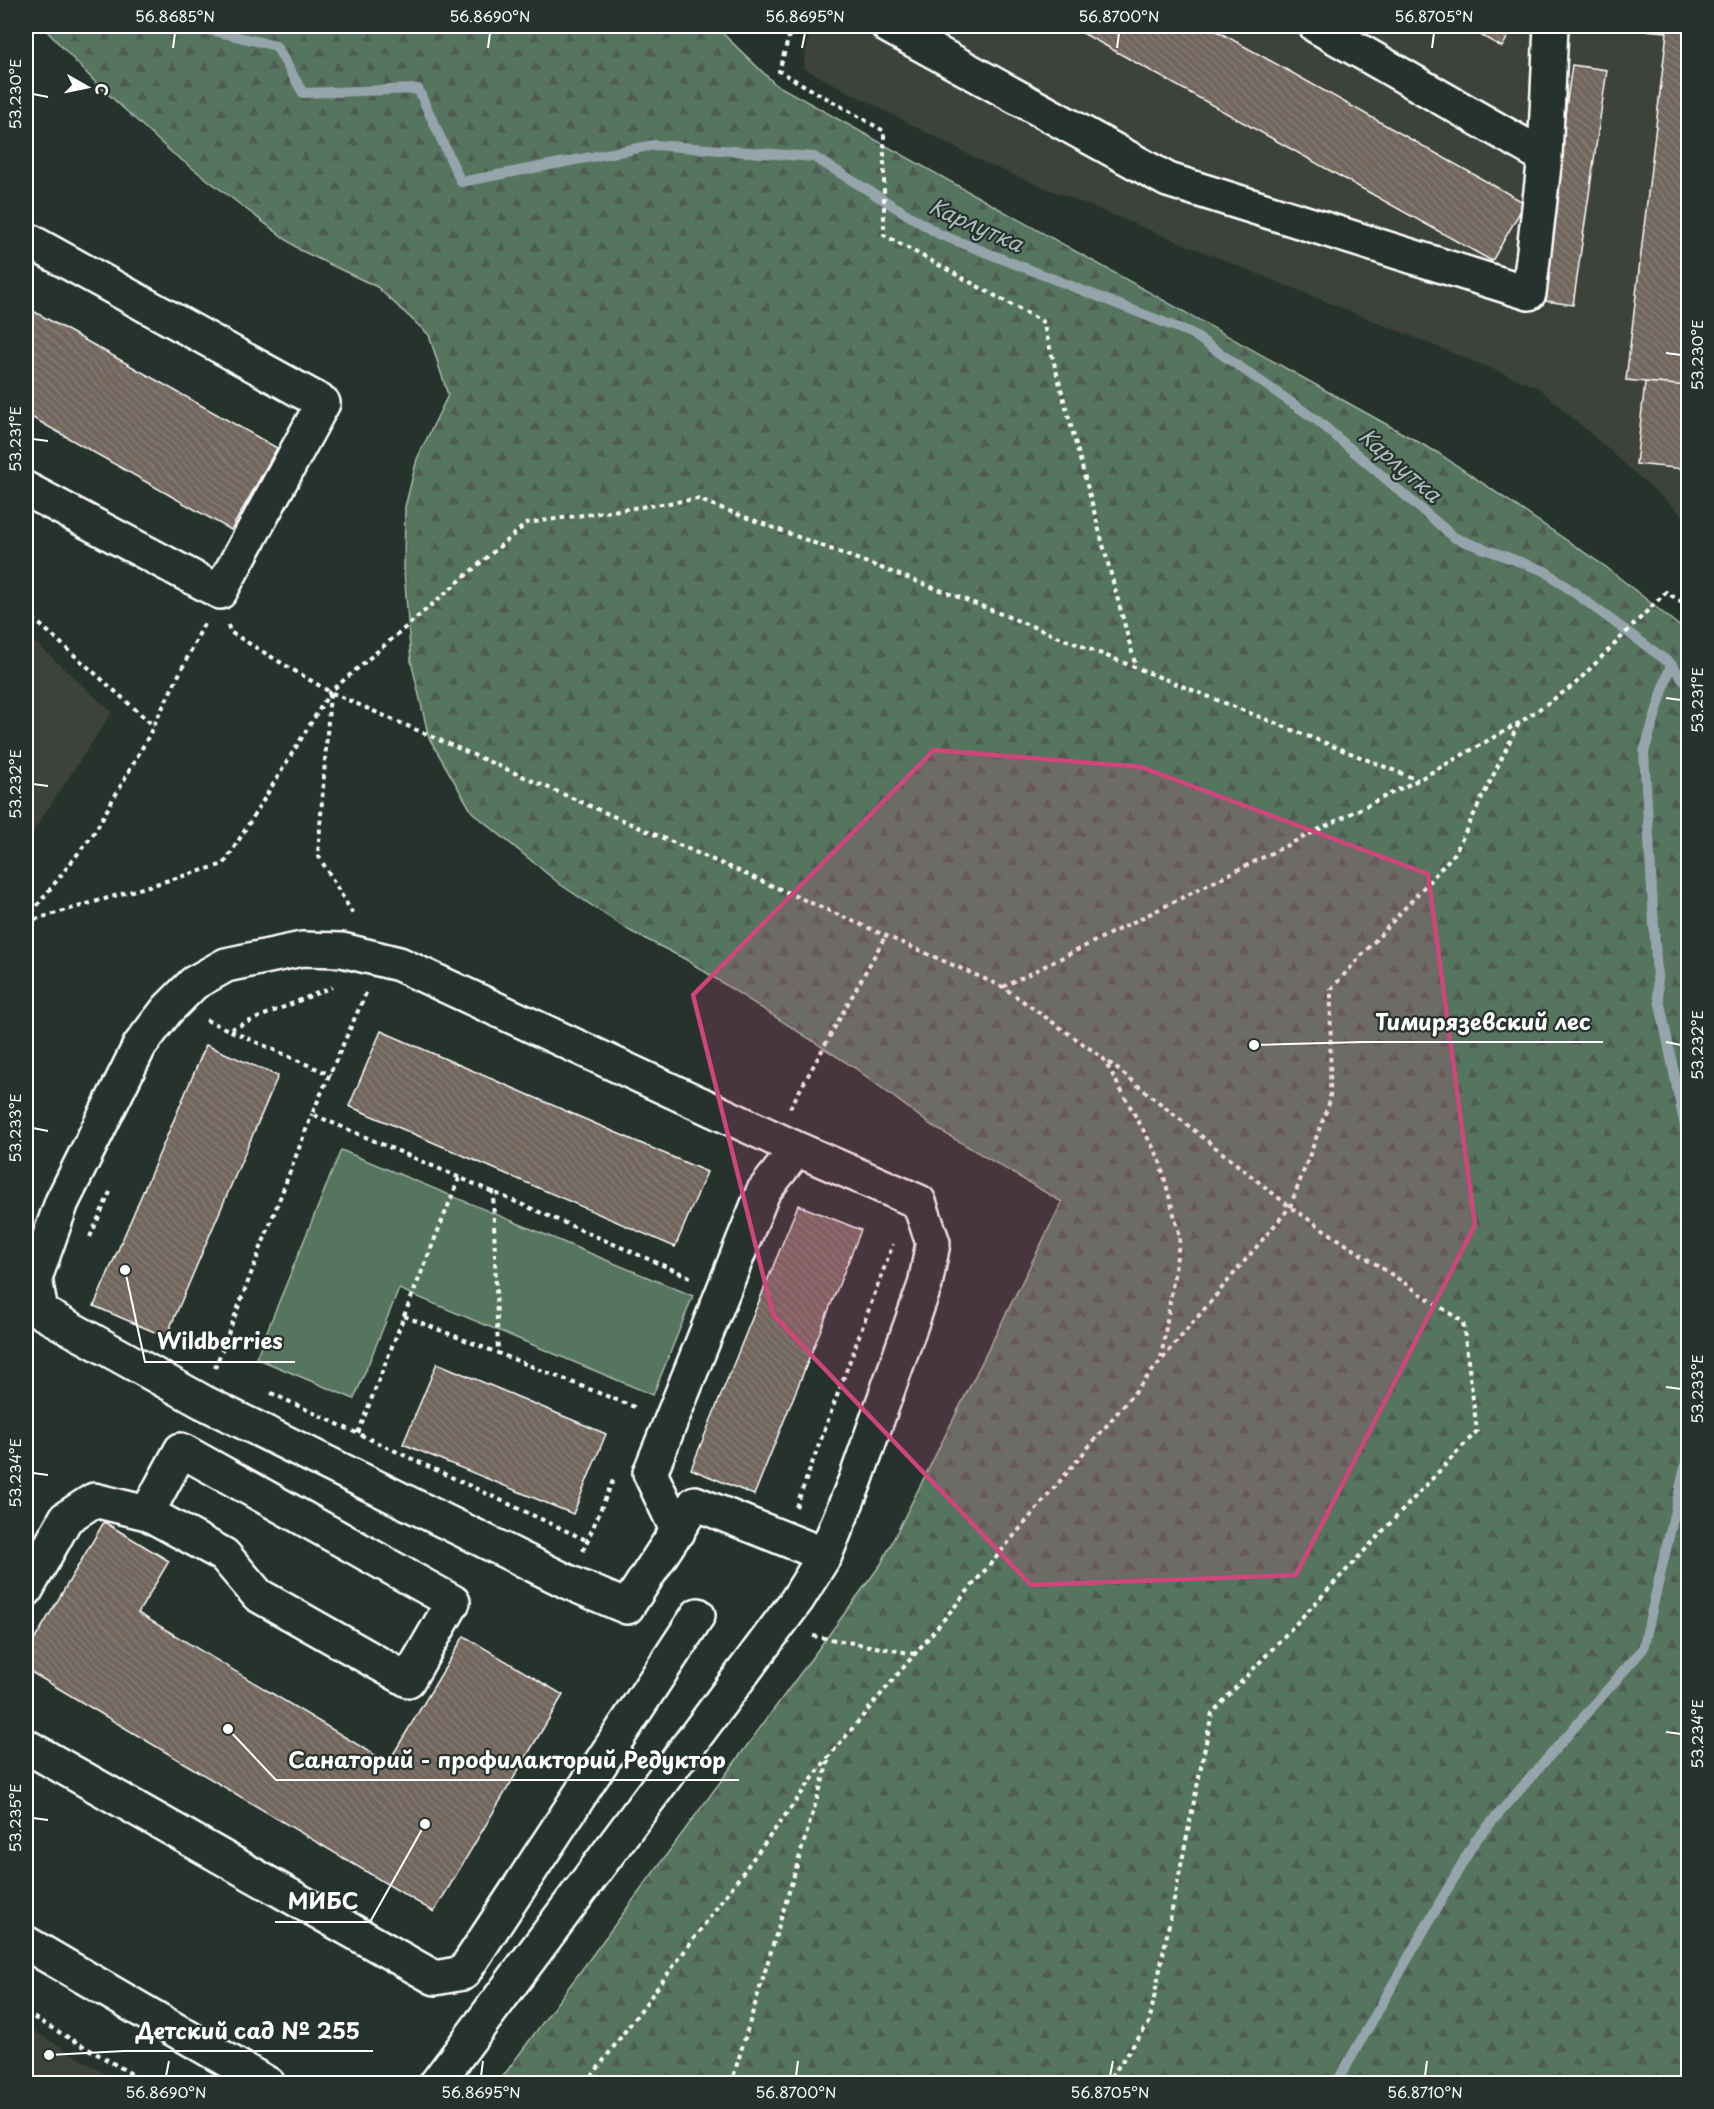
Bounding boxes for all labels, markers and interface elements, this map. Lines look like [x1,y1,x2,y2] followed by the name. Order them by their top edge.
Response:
[135,4,215,27] text: 56.8685°N
[449,4,531,27] text: 56.8690°N
[765,4,845,27] text: 56.8695°N
[1078,4,1160,27] text: 56.8700°N
[1395,4,1473,27] text: 56.8705°N
[57,57,117,117] north arrow
[3,59,26,129] text: 53.230°E
[90,82,116,97] text: С
[924,188,1030,259] water label: Карлутка
[1685,320,1708,390] text: 53.230°E
[3,406,26,472] text: 53.231°E
[1352,419,1450,510] water label: Карлутка
[1685,667,1708,733] text: 53.231°E
[3,749,26,819] text: 53.232°E
[1363,1002,1603,1042] callout: Тимирязевский лес
[1375,1004,1591,1037] text: Тимирязевский лес
[1685,1010,1708,1080] text: 53.232°E
[3,1093,26,1163] text: 53.233°E
[145,1322,295,1362] callout: Wildberries
[157,1323,283,1356] text: Wildberries
[1685,1354,1708,1424] text: 53.233°E
[3,1438,26,1508] text: 53.234°E
[1685,1699,1708,1769] text: 53.234°E
[276,1740,739,1780] callout: Санаторий - профилакторий Редуктор
[288,1742,726,1775] text: Санаторий - профилакторий Редуктор
[3,1783,26,1853] text: 53.235°E
[275,1882,370,1922] callout: МИБС
[288,1883,358,1916] text: МИБС
[124,2011,373,2051] callout: Детский сад № 255
[135,2013,360,2046] text: Детский сад № 255
[125,2080,207,2103] text: 56.8690°N
[441,2080,521,2103] text: 56.8695°N
[755,2080,837,2103] text: 56.8700°N
[1071,2080,1149,2103] text: 56.8705°N
[1387,2080,1463,2103] text: 56.8710°N

